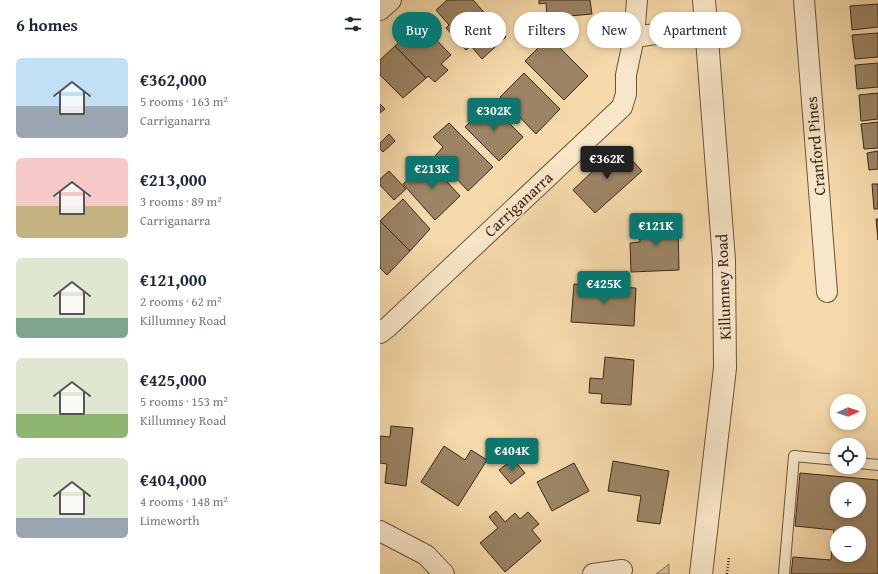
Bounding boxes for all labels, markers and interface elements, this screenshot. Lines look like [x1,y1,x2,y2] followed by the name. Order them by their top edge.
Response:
[16,12,78,37] text: 6 homes
[392,12,442,48] chip: Buy
[450,12,506,48] chip: Rent
[514,12,579,48] chip: Filters
[587,12,641,48] chip: New
[649,12,741,48] chip: Apartment
[342,13,364,35] icon: filters
[140,67,206,92] text: €362,000
[48,74,96,122] icon: home
[140,92,228,111] text: 5 rooms · 163 m²
[799,95,831,197] street label: Cranford Pines
[466,98,522,132] pin: €302K
[476,101,512,120] text: €302K
[140,111,210,130] text: Carriganarra
[579,146,635,180] pin: €362K
[589,149,625,168] text: €362K
[404,156,460,190] pin: €213K
[414,159,450,178] text: €213K
[478,165,558,242] street label: Carriganarra
[140,167,206,192] text: €213,000
[48,174,96,222] icon: home
[140,192,222,211] text: 3 rooms · 89 m²
[140,211,210,230] text: Carriganarra
[628,213,684,247] pin: €121K
[638,216,674,235] text: €121K
[709,233,737,340] street label: Killumney Road
[140,267,206,292] text: €121,000
[576,271,632,305] pin: €425K
[48,274,96,322] icon: home
[586,274,622,293] text: €425K
[140,292,222,311] text: 2 rooms · 62 m²
[140,311,226,330] text: Killumney Road
[140,367,206,392] text: €425,000
[48,374,96,422] icon: home
[140,392,228,411] text: 5 rooms · 153 m²
[830,394,866,430] north arrow
[830,394,866,562] map controls
[140,411,226,430] text: Killumney Road
[484,438,540,472] pin: €404K
[830,438,866,474] button: locate
[494,441,530,460] text: €404K
[140,467,206,492] text: €404,000
[48,474,96,522] icon: home
[830,482,866,518] button: +
[140,492,228,511] text: 4 rooms · 148 m²
[140,511,200,530] text: Limeworth
[830,526,866,562] button: −

